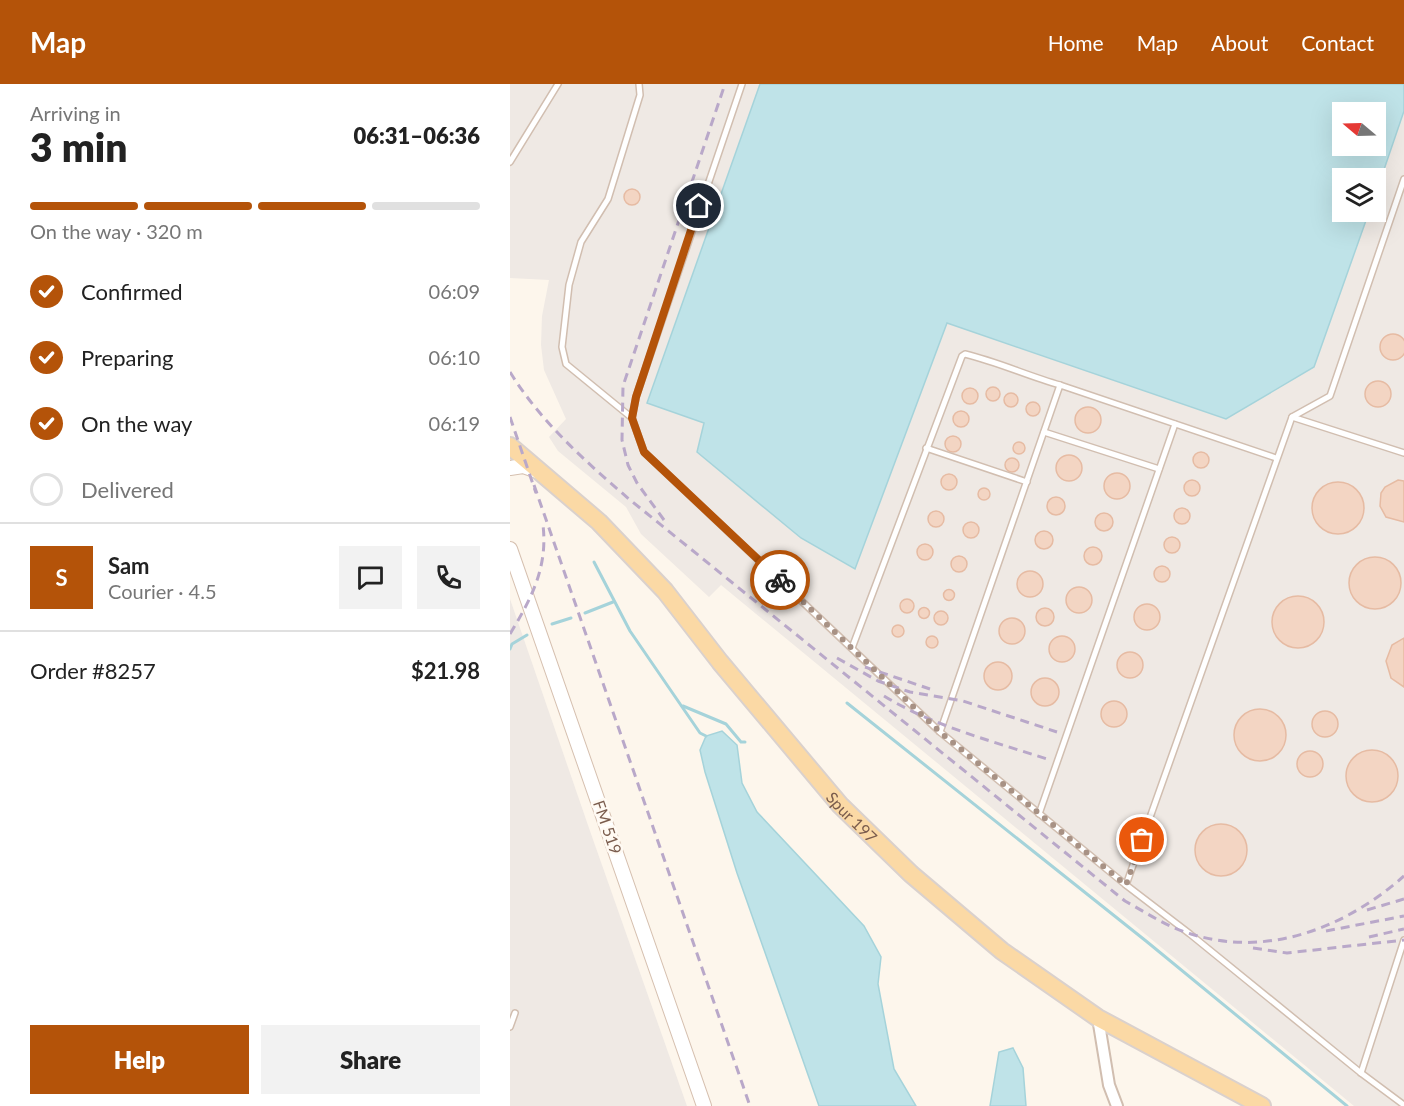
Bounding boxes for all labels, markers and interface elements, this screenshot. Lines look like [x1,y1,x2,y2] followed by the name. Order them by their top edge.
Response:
[30,25,86,59] text: Map
[1048,30,1104,55] text: Home
[1137,30,1178,55] text: Map
[1211,30,1268,55] text: About
[1301,30,1374,55] text: Contact
[30,101,121,125] text: Arriving in
[1332,102,1386,156] north arrow
[1332,102,1386,222] map controls
[354,122,480,149] text: 06:31–06:36
[30,124,127,170] text: 3 min
[1332,168,1386,222] button: layers
[673,180,724,231] pin
[682,189,715,222] icon: home
[30,219,203,243] text: On the way · 320 m
[30,275,63,308] icon: check
[81,278,183,305] text: Confirmed
[429,279,480,303] text: 06:09
[30,341,63,374] icon: check
[81,344,173,371] text: Preparing
[429,345,480,369] text: 06:10
[30,407,63,440] icon: check
[81,410,192,437] text: On the way
[429,411,480,435] text: 06:19
[81,476,174,503] text: Delivered
[339,546,402,609] button: chat
[417,546,480,609] button: phone
[750,550,810,610] courier
[108,552,150,579] text: Sam
[55,564,68,591] text: S
[764,564,797,597] icon: bike
[108,579,217,603] text: Courier · 4.5
[30,657,156,684] text: Order #8257
[411,657,480,684] text: $21.98
[823,787,882,846] street label: Spur 197
[590,798,626,856] street label: FM 519
[1116,814,1167,865] pin
[1125,823,1158,856] icon: bag
[30,1025,249,1094] button: Help
[261,1025,480,1094] button: Share

